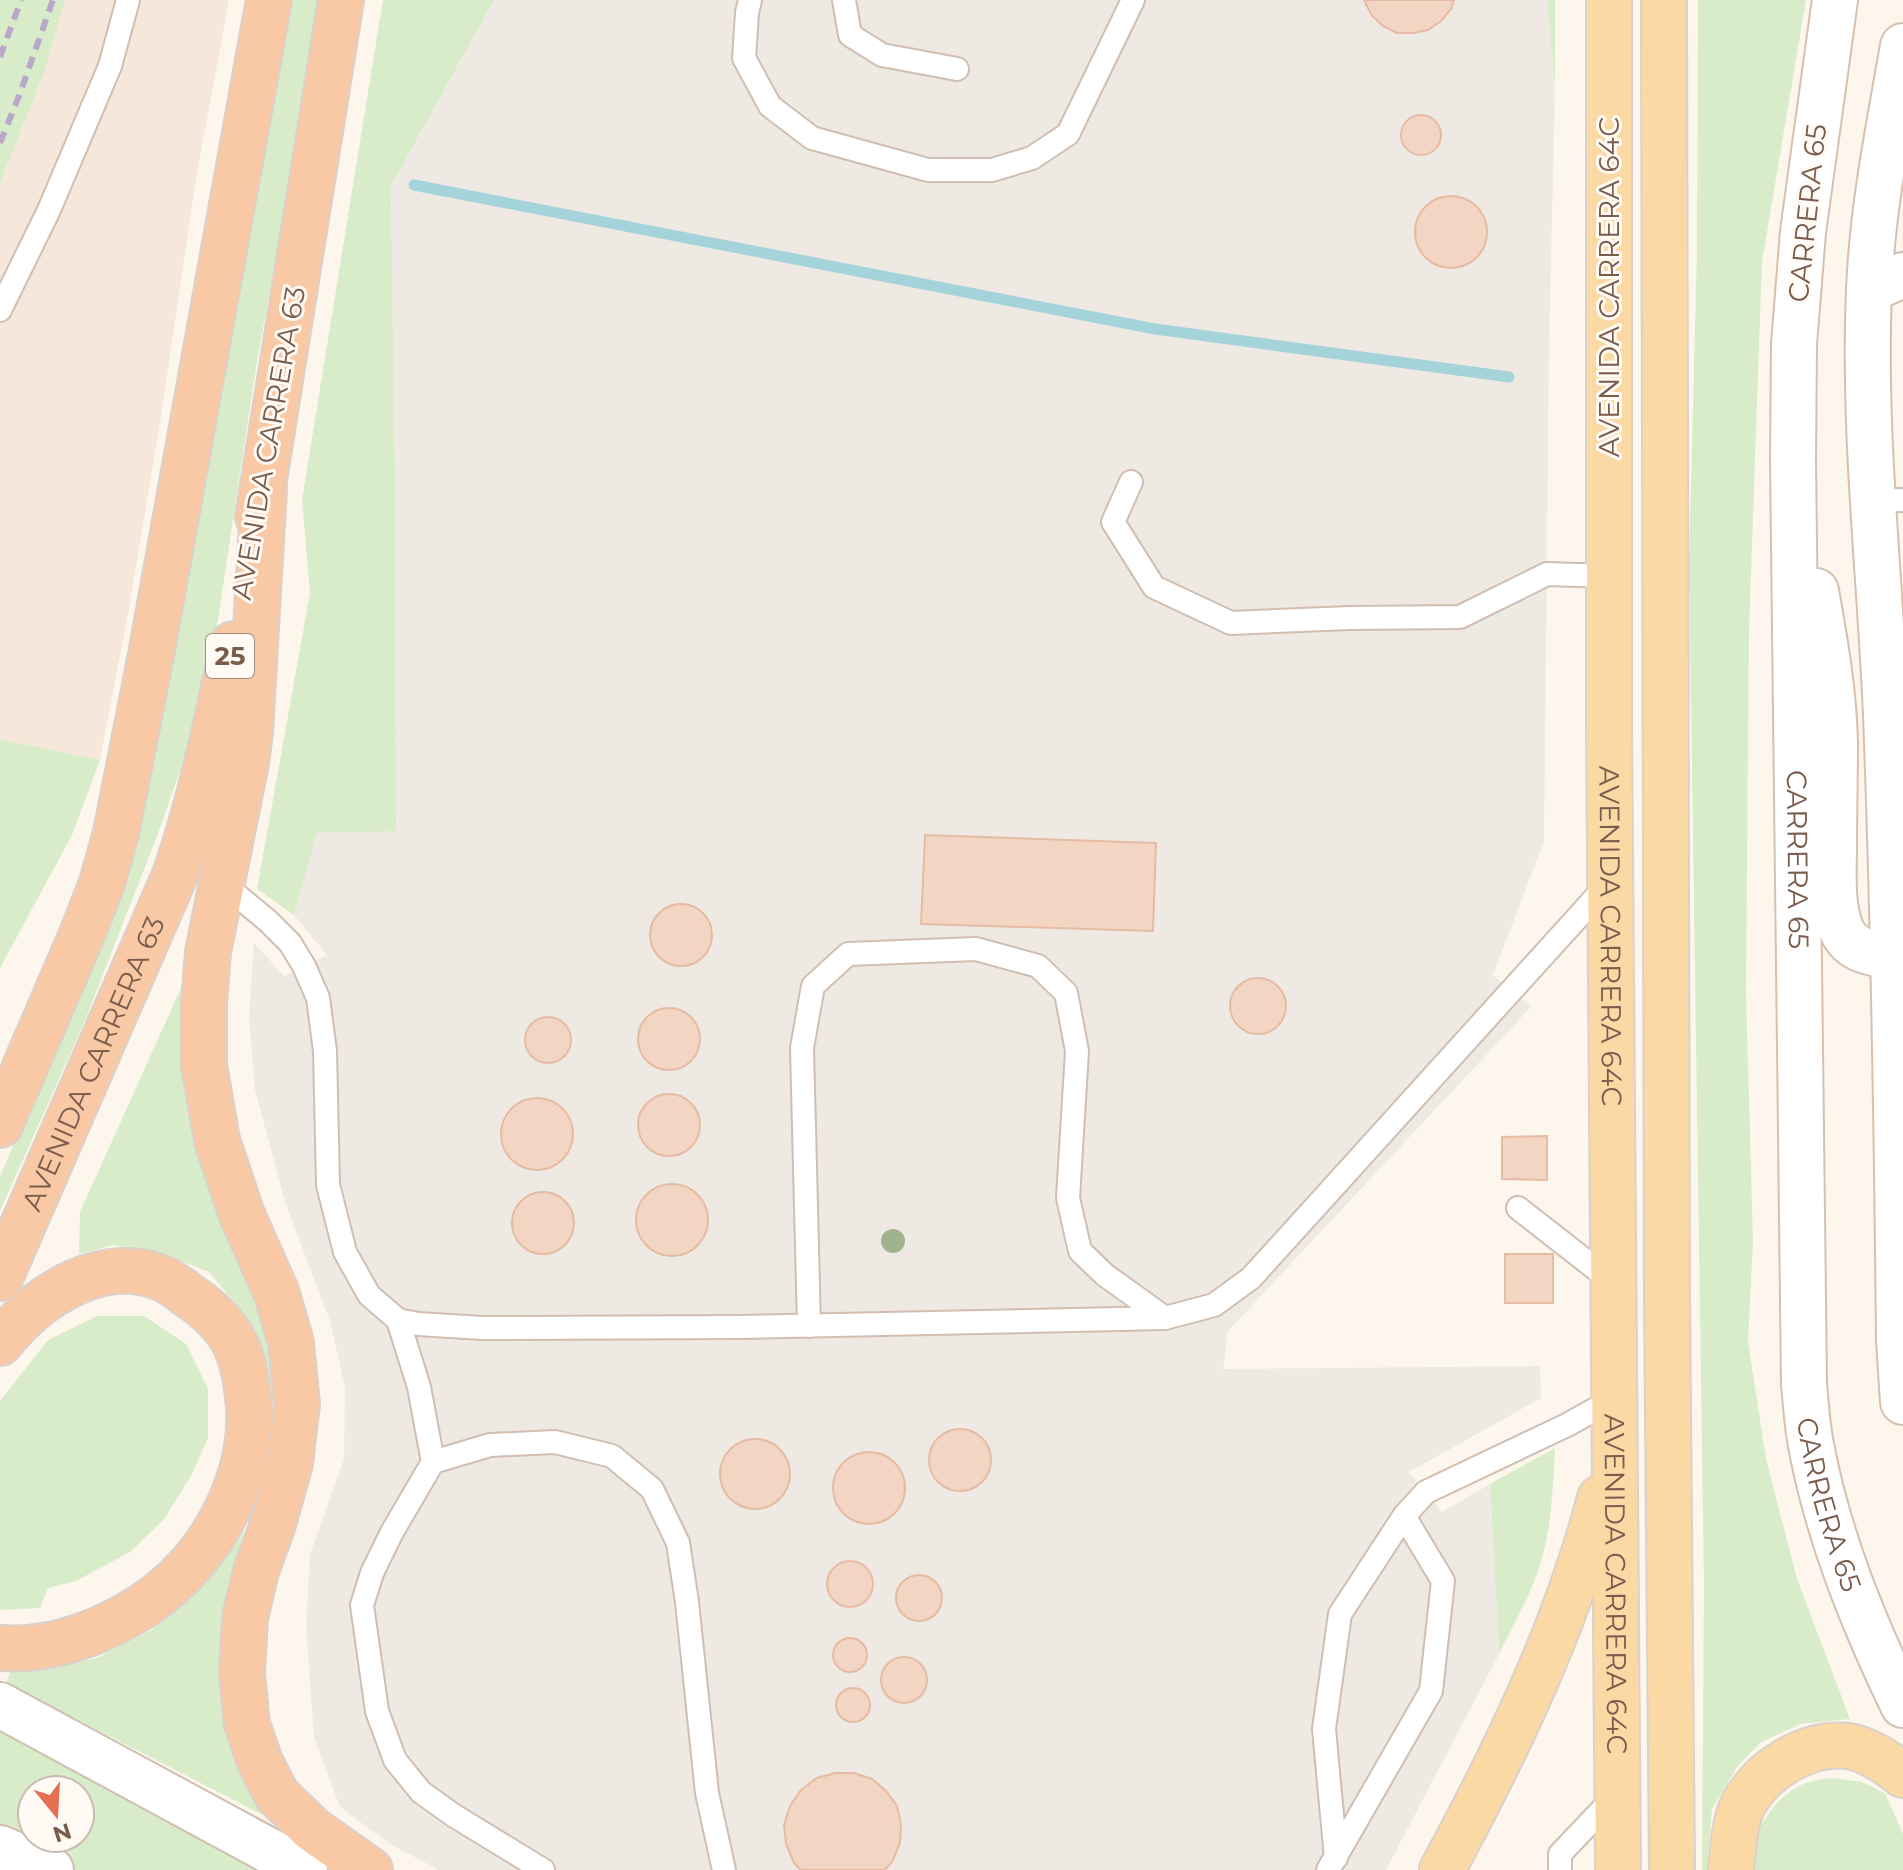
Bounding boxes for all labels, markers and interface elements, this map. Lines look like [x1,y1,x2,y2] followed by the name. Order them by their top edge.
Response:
[1592,117,1626,457] street label: AVENIDA CARRERA 64C
[1781,122,1833,304] street label: CARRERA 65
[224,284,312,602] street label: AVENIDA CARRERA 63
[206,634,254,678] road number: 25
[1592,766,1629,1106] street label: AVENIDA CARRERA 64C
[1780,770,1816,949] street label: CARRERA 65
[14,911,172,1216] street label: AVENIDA CARRERA 63
[1597,1414,1634,1754] street label: AVENIDA CARRERA 64C
[1790,1415,1869,1596] street label: CARRERA 65
[16,1774,96,1854] north arrow
[49,1817,75,1848] text: N

